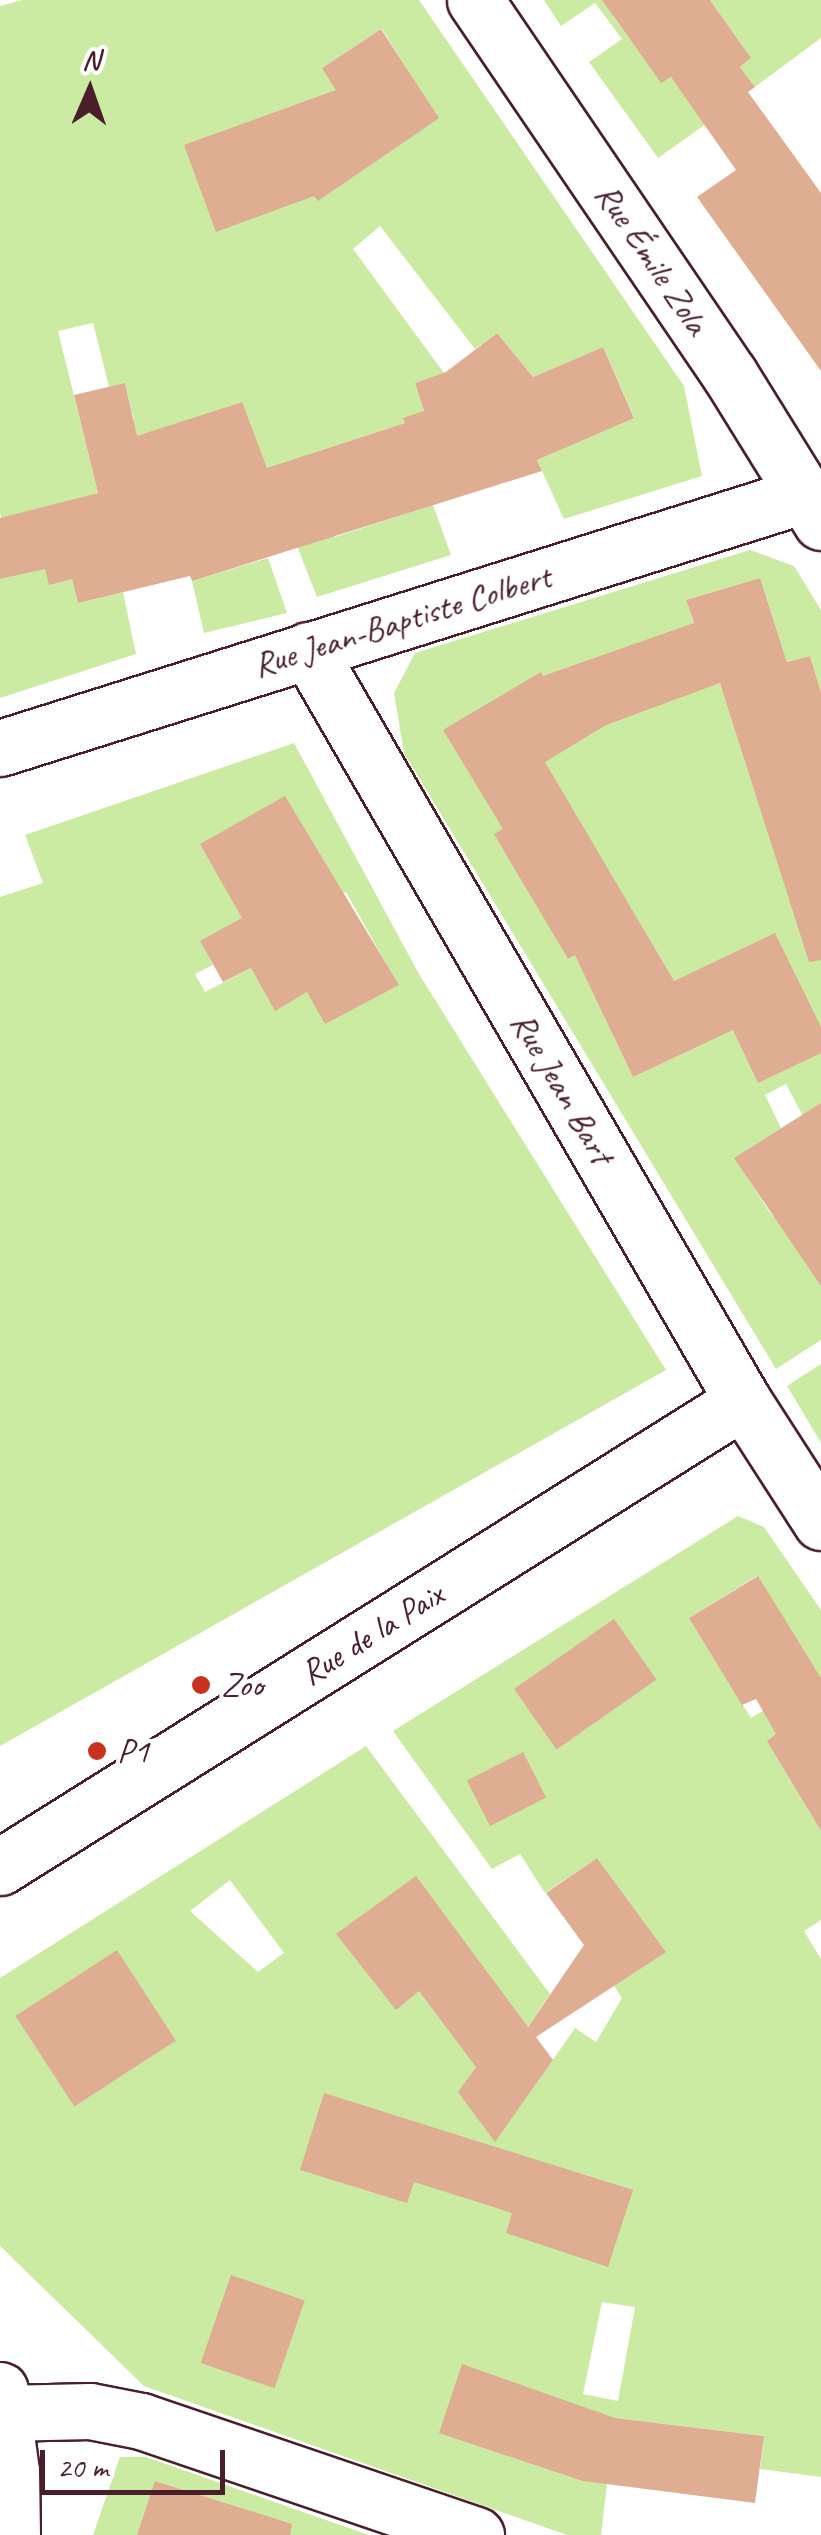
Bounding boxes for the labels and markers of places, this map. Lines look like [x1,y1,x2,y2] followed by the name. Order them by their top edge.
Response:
[221,1664,263,1706] place label: Zoo
[190,1674,212,1696] marker: Zoo
[117,1730,149,1772] place label: P1
[86,1740,108,1762] marker: P1

